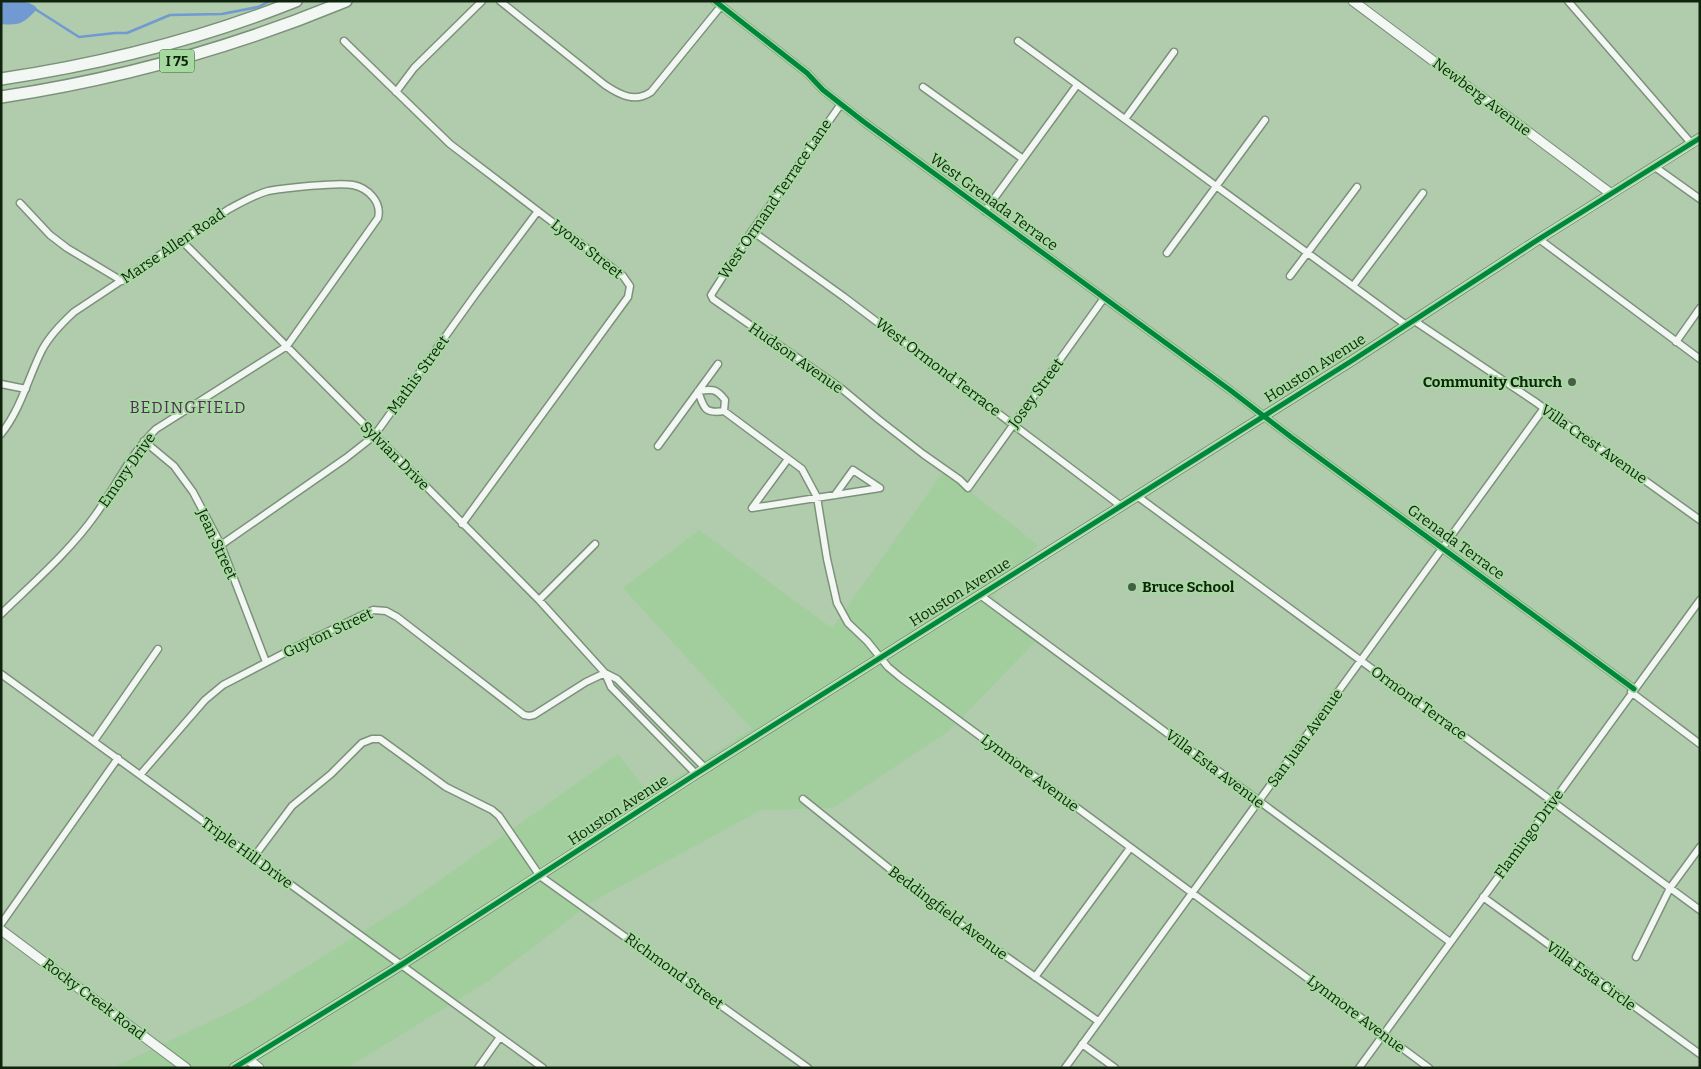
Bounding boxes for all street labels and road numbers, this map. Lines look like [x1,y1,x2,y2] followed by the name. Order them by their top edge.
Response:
[160,49,194,72] road number: I 75
[1429,54,1535,140] street label: Newberg Avenue
[715,116,835,282] street label: West Ormand Terrace Lane
[926,149,1062,255] street label: West Grenada Terrace
[118,205,228,287] street label: Marse Allen Road
[548,215,627,283] street label: Lyons Street
[872,314,1004,420] street label: West Ormond Terrace
[745,319,847,397] street label: Hudson Avenue
[1261,330,1369,406] street label: Houston Avenue
[383,332,453,418] street label: Mathis Street
[1004,354,1068,432] street label: Josey Street
[1537,401,1651,487] street label: Villa Crest Avenue
[357,418,433,494] street label: Sylvian Drive
[95,429,159,511] street label: Emory Drive
[1404,501,1508,583] street label: Grenada Terrace
[192,505,241,583] street label: Jean Street
[906,554,1014,630] street label: Houston Avenue
[280,604,376,662] street label: Guyton Street
[1367,662,1471,744] street label: Ormond Terrace
[1263,685,1347,791] street label: San Juan Avenue
[1162,726,1268,812] street label: Villa Esta Avenue
[977,730,1083,816] street label: Lynmore Avenue
[565,771,671,849] street label: Houston Avenue
[1491,786,1567,882] street label: Flamingo Drive
[198,814,296,892] street label: Triple Hill Drive
[885,862,1011,964] street label: Beddingfield Avenue
[621,929,727,1013] street label: Richmond Street
[1543,937,1639,1015] street label: Villa Esta Circle
[39,955,149,1043] street label: Rocky Creek Road
[1303,971,1409,1057] street label: Lynmore Avenue

